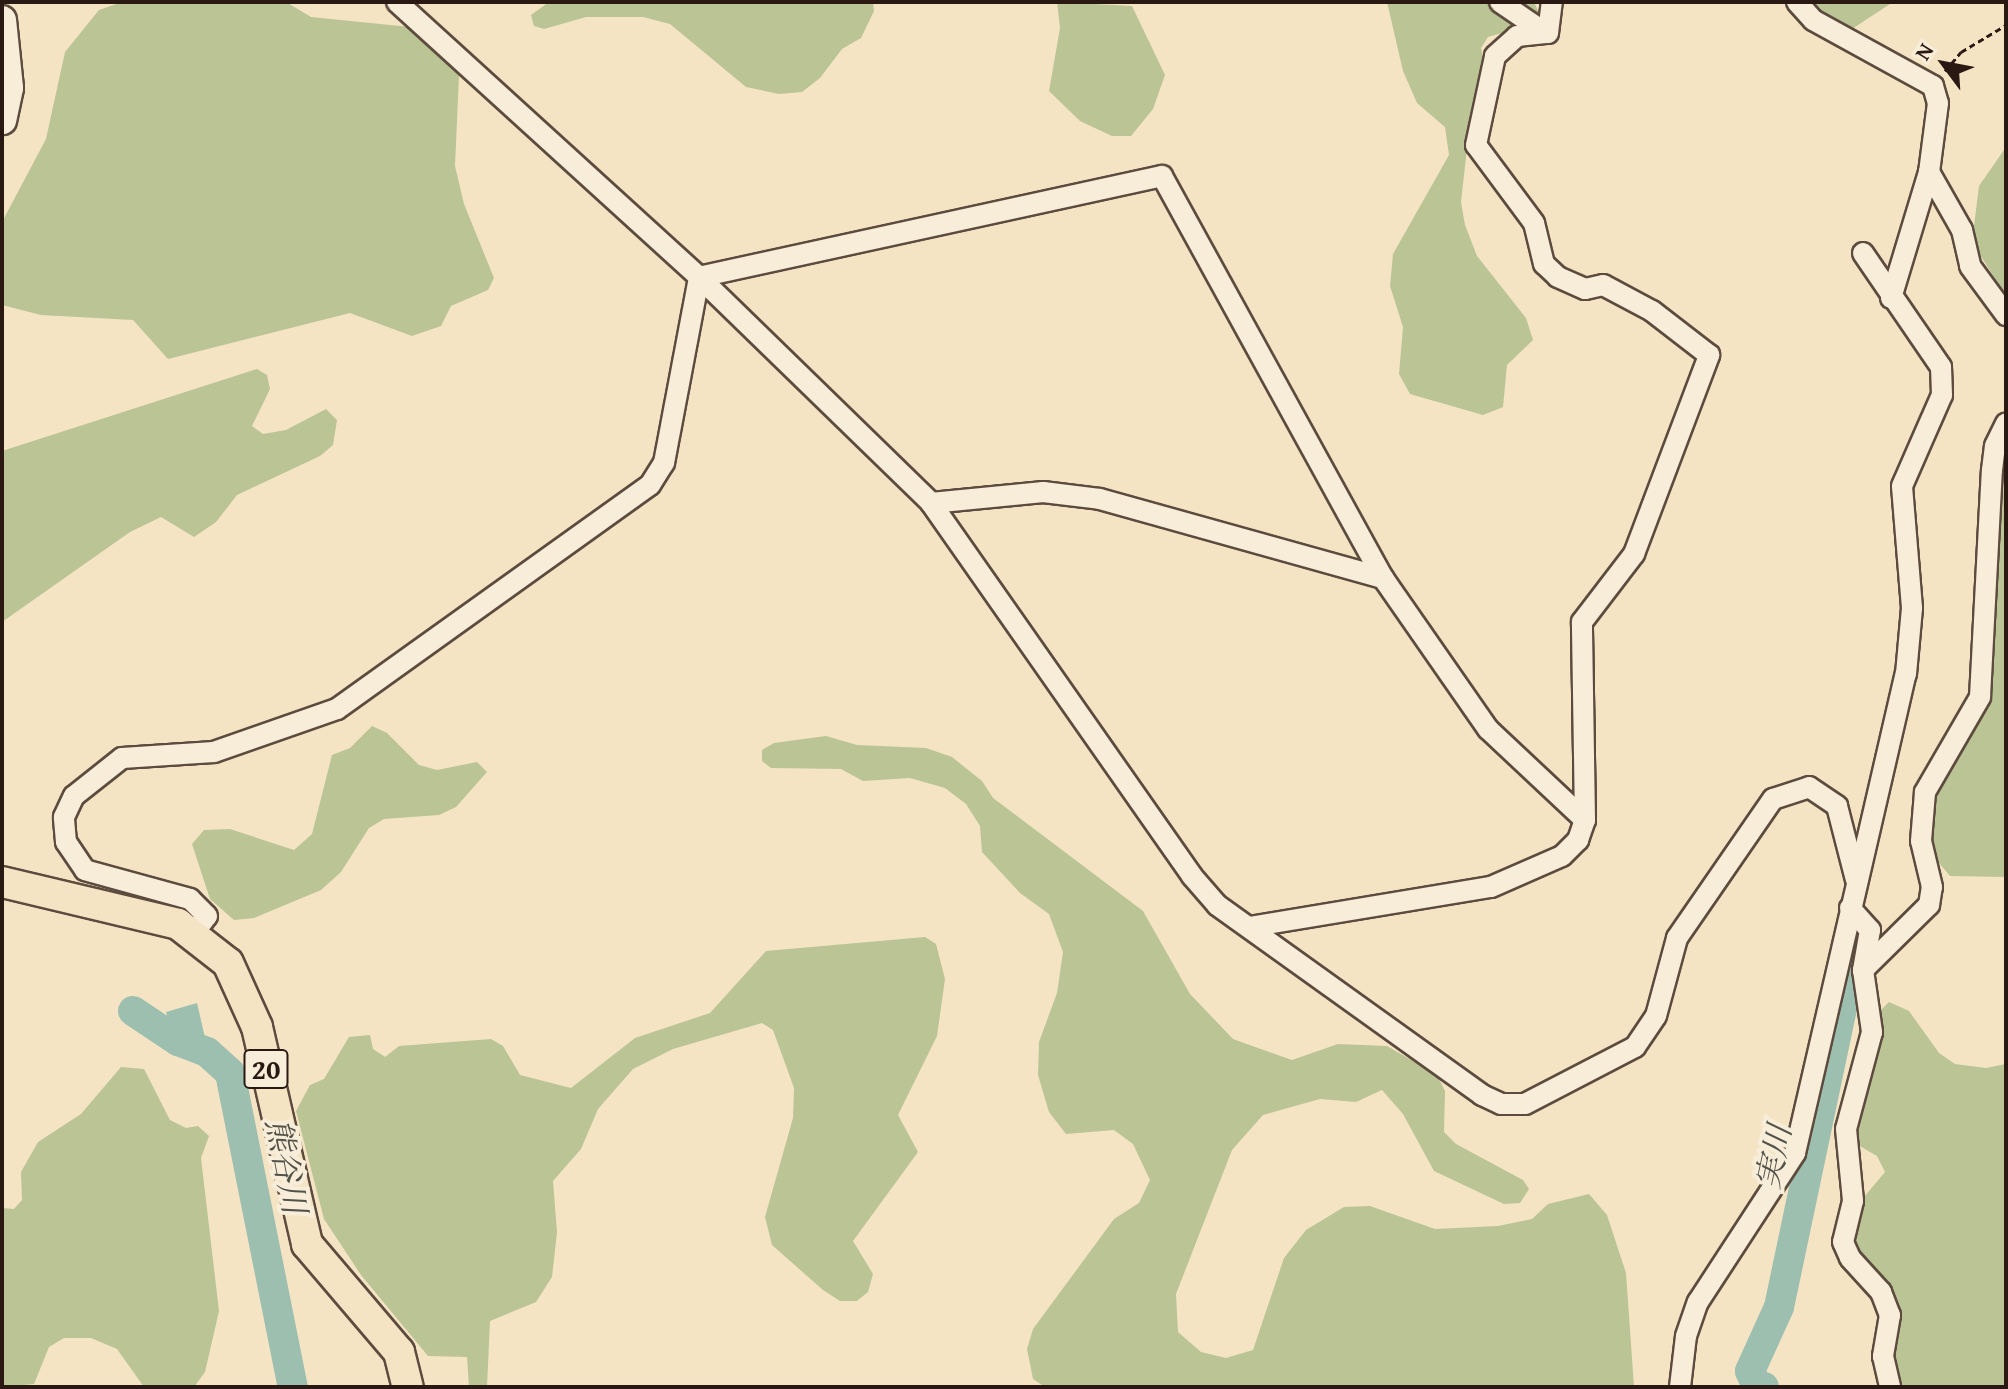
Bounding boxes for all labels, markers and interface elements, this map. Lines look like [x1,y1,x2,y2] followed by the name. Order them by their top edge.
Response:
[1904,24,1984,104] north arrow
[1906,37,1941,66] text: N
[242,1045,290,1093] road number: 20
[258,1115,314,1217] water label: 熊谷川
[1749,1122,1799,1192] water label: 実川

